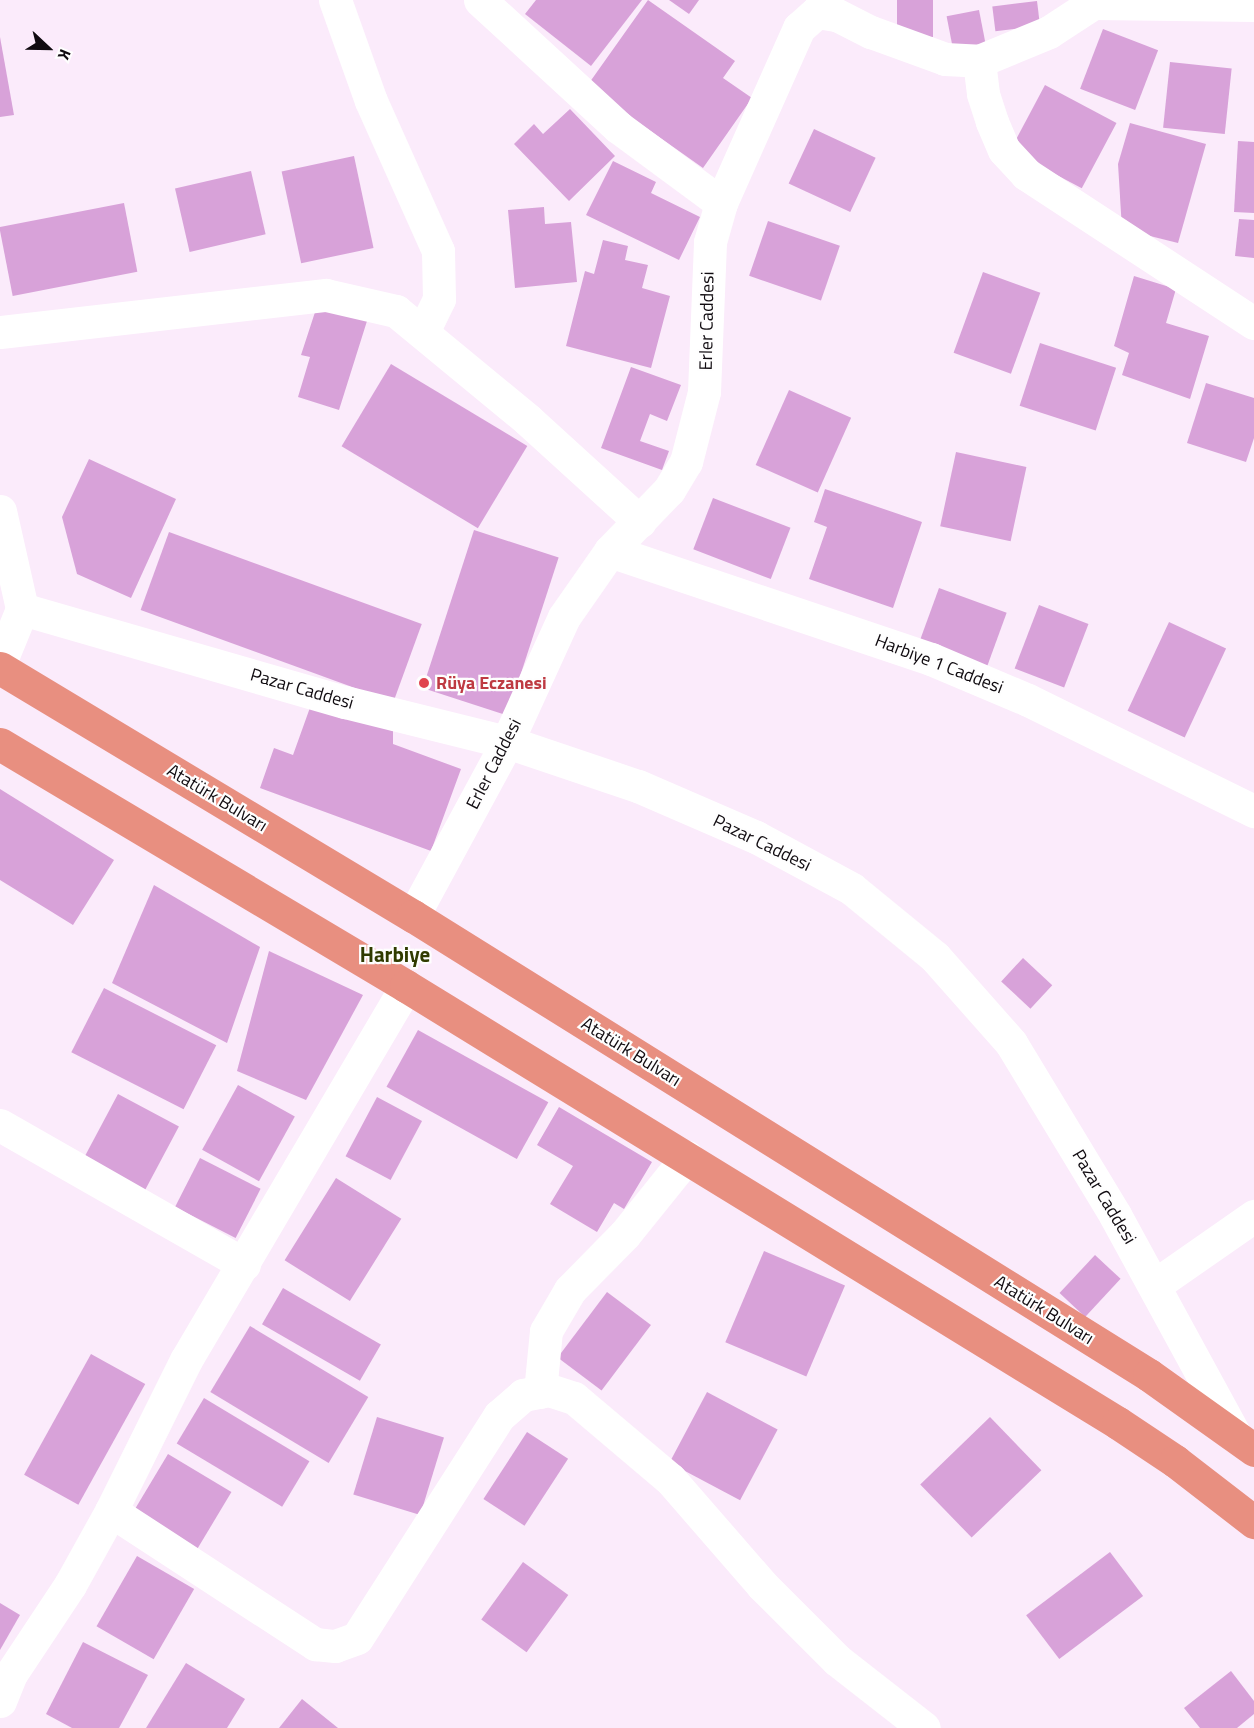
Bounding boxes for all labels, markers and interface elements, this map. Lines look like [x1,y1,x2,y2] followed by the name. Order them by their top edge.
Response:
[18,18,78,78] north arrow
[52,46,78,64] text: K
[695,271,719,371] street label: Erler Caddesi
[872,630,1006,698] street label: Harbiye 1 Caddesi
[248,664,356,714] street label: Pazar Caddesi
[436,672,547,694] place label: Rüya Eczanesi
[417,676,431,690] marker: Rüya Eczanesi
[462,715,526,813] street label: Erler Caddesi
[163,760,271,836] street label: Atatürk Bulvarı
[710,810,814,876] street label: Pazar Caddesi
[360,941,430,967] district label: Harbiye
[577,1013,685,1091] street label: Atatürk Bulvarı
[1067,1146,1141,1248] street label: Pazar Caddesi
[990,1271,1098,1349] street label: Atatürk Bulvarı

